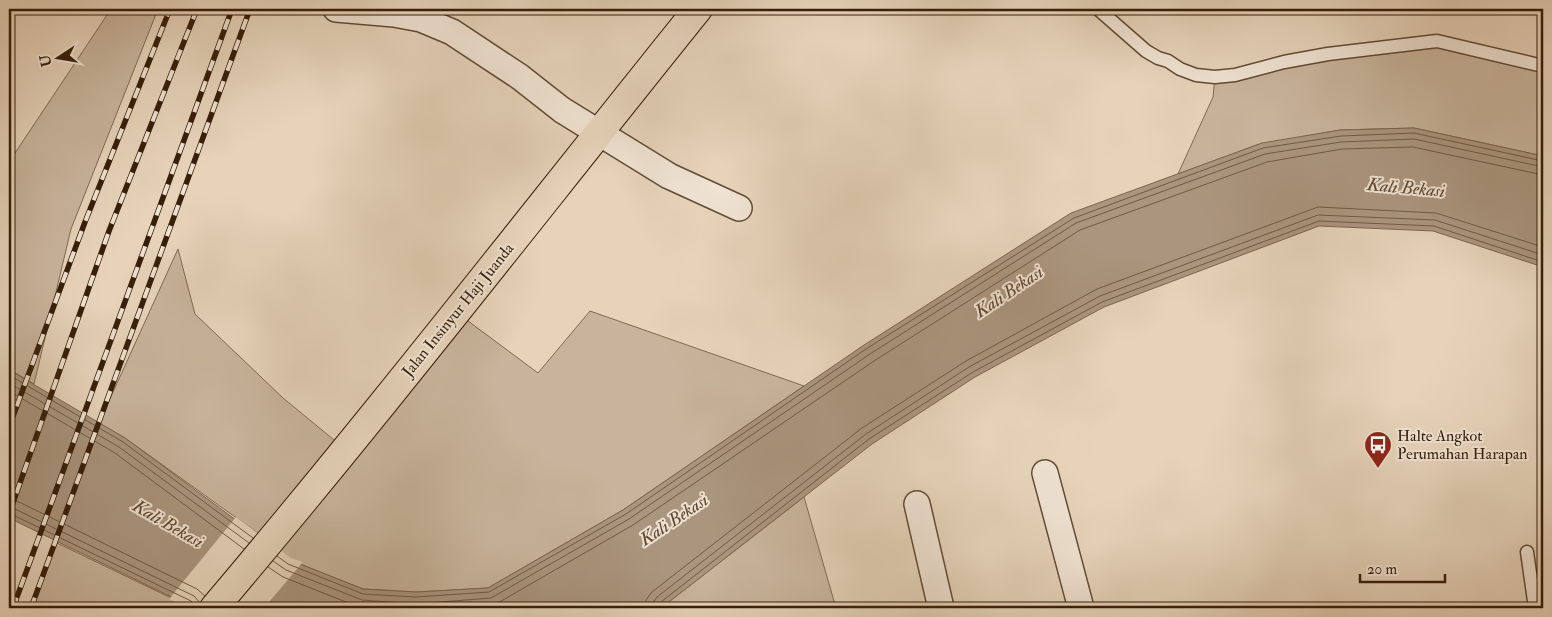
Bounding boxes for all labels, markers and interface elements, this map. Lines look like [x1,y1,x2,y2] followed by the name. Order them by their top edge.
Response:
[32,32,82,82] north arrow
[36,53,55,68] text: U
[1365,173,1446,203] water label: Kali Bekasi
[397,239,519,383] street label: Jalan Insinyur Haji Juanda
[969,261,1048,324] water label: Kali Bekasi
[1397,426,1528,465] place label: Halte Angkot Perumahan Harapan
[1363,430,1393,469] bus stop icon: Halte Angkot Perumahan Harapan
[634,489,713,552] water label: Kali Bekasi
[128,494,208,553] water label: Kali Bekasi
[1360,552,1444,584] scale bar
[1367,560,1397,579] text: 20 m

